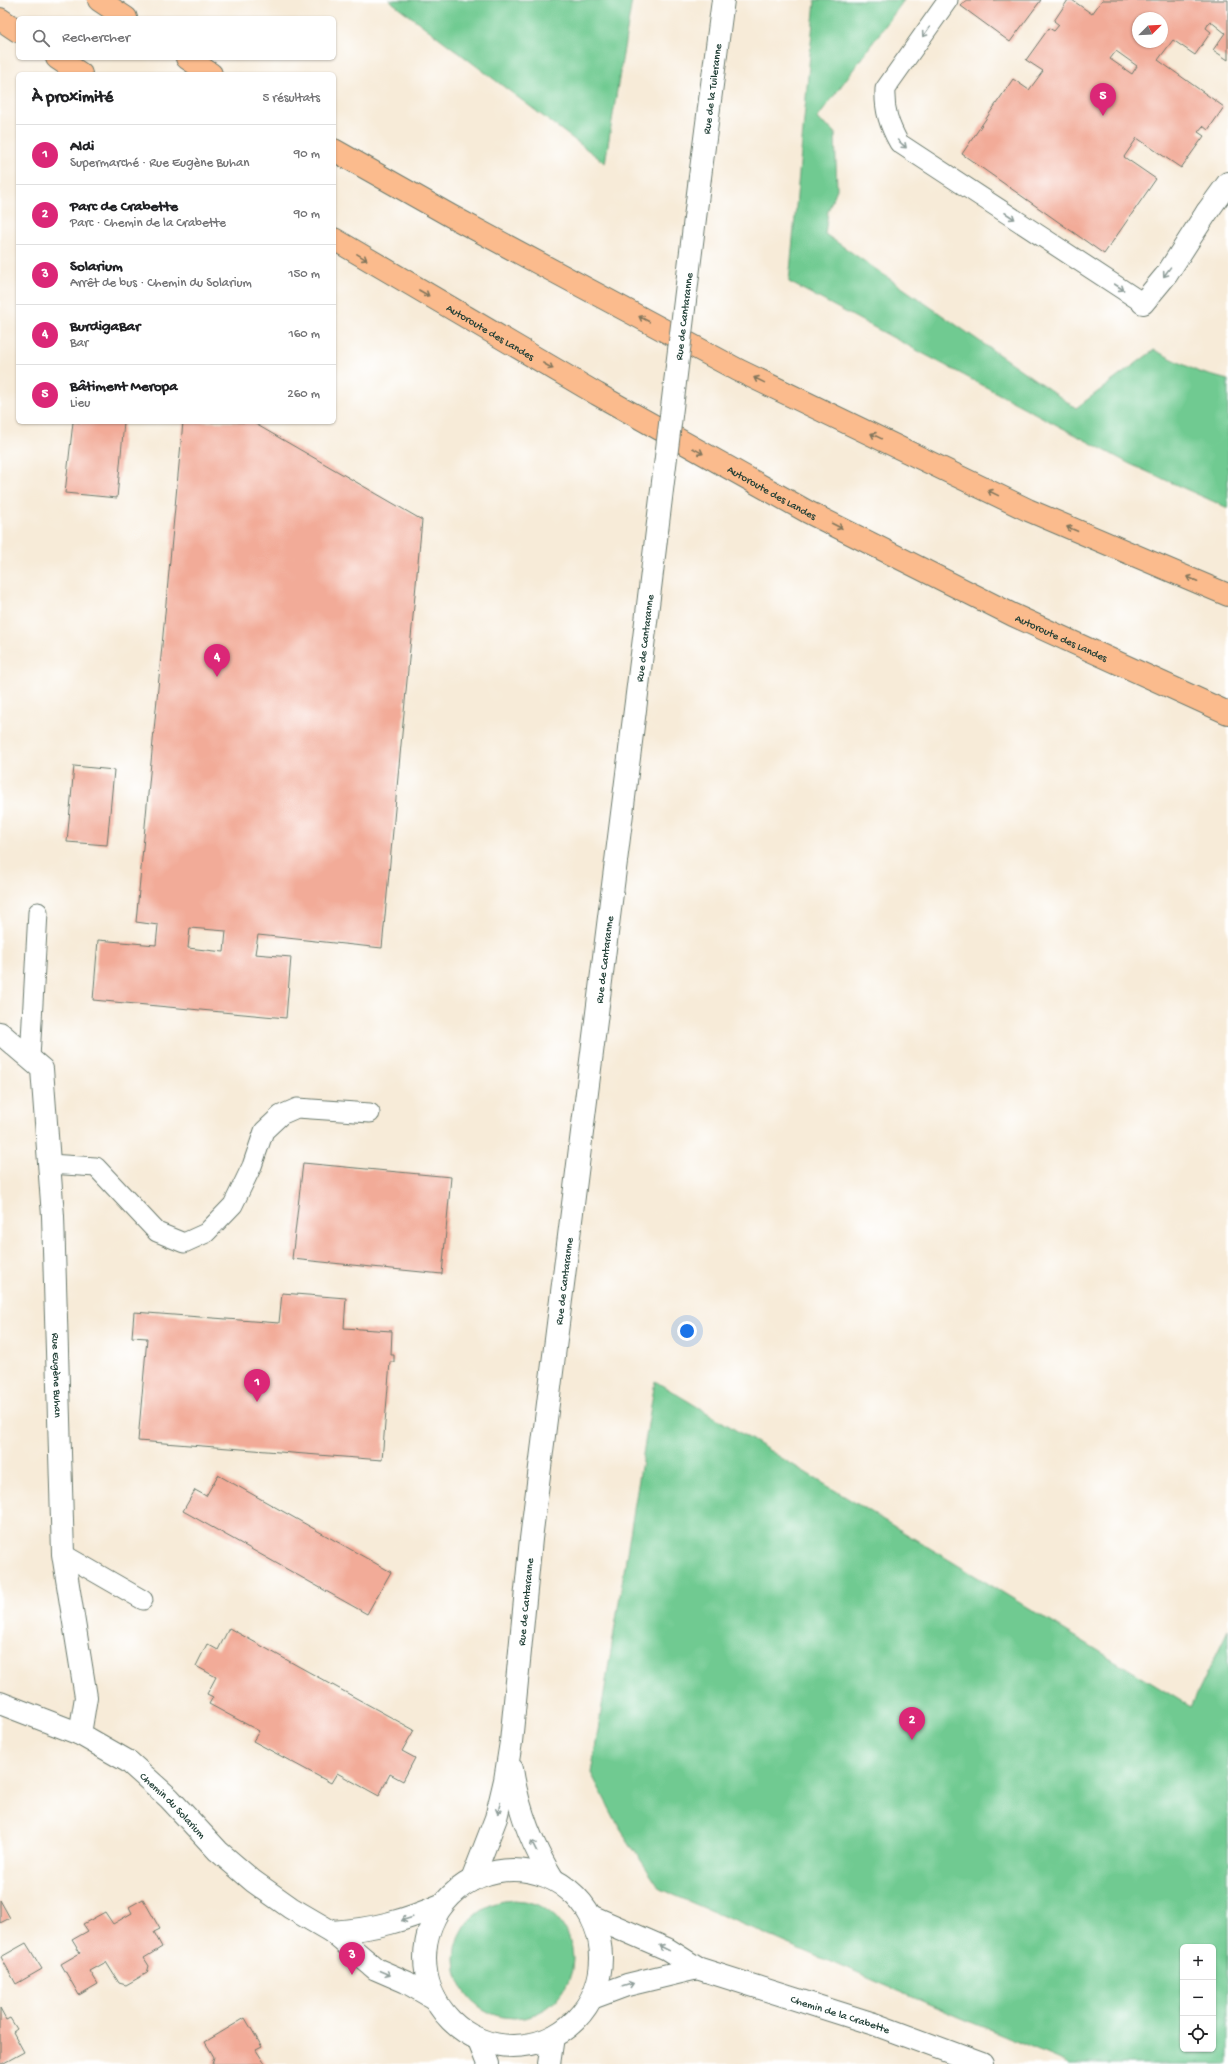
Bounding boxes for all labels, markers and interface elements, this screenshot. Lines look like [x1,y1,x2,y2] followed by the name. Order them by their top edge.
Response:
[1132,12,1168,48] north arrow
[16,16,336,60] search box
[922,26,930,37] one-way arrow
[30,27,52,49] icon: search
[62,29,130,47] text: Rechercher
[702,43,725,135] street label: Rue de la Tuileranne
[1090,83,1116,116] pin: 5
[32,88,113,108] text: À proximité
[262,91,320,106] text: 5 résultats
[70,138,94,156] text: Aldi
[897,139,907,149] one-way arrow
[42,147,48,162] text: 1
[294,147,320,162] text: 90 m
[70,156,249,171] text: Supermarché · Rue Eugène Buhan
[70,198,178,216] text: Parc de Crabette
[42,207,48,222] text: 2
[294,207,320,222] text: 90 m
[1004,212,1015,220] one-way arrow
[70,216,226,231] text: Parc · Chemin de la Crabette
[356,253,368,261] one-way arrow
[70,258,123,276] text: Solarium
[42,267,48,282] text: 3
[288,267,320,282] text: 150 m
[1163,267,1171,278] one-way arrow
[674,272,696,361] street label: Rue de Cantaranne
[70,276,252,291] text: Arrêt de bus · Chemin du Solarium
[1113,283,1124,292] one-way arrow
[418,290,430,298] one-way arrow
[444,303,537,364] street label: Autoroute des Landes
[638,315,650,323] one-way arrow
[70,318,140,336] text: BurdigaBar
[42,327,48,342] text: 4
[288,327,320,342] text: 160 m
[70,336,88,351] text: Bar
[542,363,554,371] one-way arrow
[753,376,765,383] one-way arrow
[70,378,178,396] text: Bâtiment Meropa
[42,387,48,402] text: 5
[287,387,320,402] text: 260 m
[70,396,90,411] text: Lieu
[870,432,882,440] one-way arrow
[692,447,704,455] one-way arrow
[725,464,819,524] street label: Autoroute des Landes
[987,489,999,496] one-way arrow
[831,523,843,531] one-way arrow
[1067,525,1079,532] one-way arrow
[1187,575,1199,583] one-way arrow
[635,594,657,683] street label: Rue de Cantaranne
[1013,613,1110,666] street label: Autoroute des Landes
[204,644,230,677] pin: 4
[594,915,617,1004] street label: Rue de Cantaranne
[554,1237,577,1326] street label: Rue de Cantaranne
[677,1321,697,1341] your location
[48,1333,63,1419] street label: Rue Eugène Buhan
[244,1369,270,1402] pin: 1
[517,1557,537,1646] street label: Rue de Cantaranne
[899,1707,925,1740] pin: 2
[137,1771,208,1842] street label: Chemin du Solarium
[494,1801,502,1814] one-way arrow
[530,1840,537,1852] one-way arrow
[401,1916,414,1923] one-way arrow
[339,1942,365,1975] pin: 3
[658,1944,670,1951] one-way arrow
[1180,1944,1216,2052] map controls
[1180,1944,1216,1980] button: +
[379,1970,391,1977] one-way arrow
[1180,1980,1216,2016] button: −
[622,1981,635,1988] one-way arrow
[789,1994,891,2037] street label: Chemin de la Crabette
[1180,2016,1216,2052] button: locate

